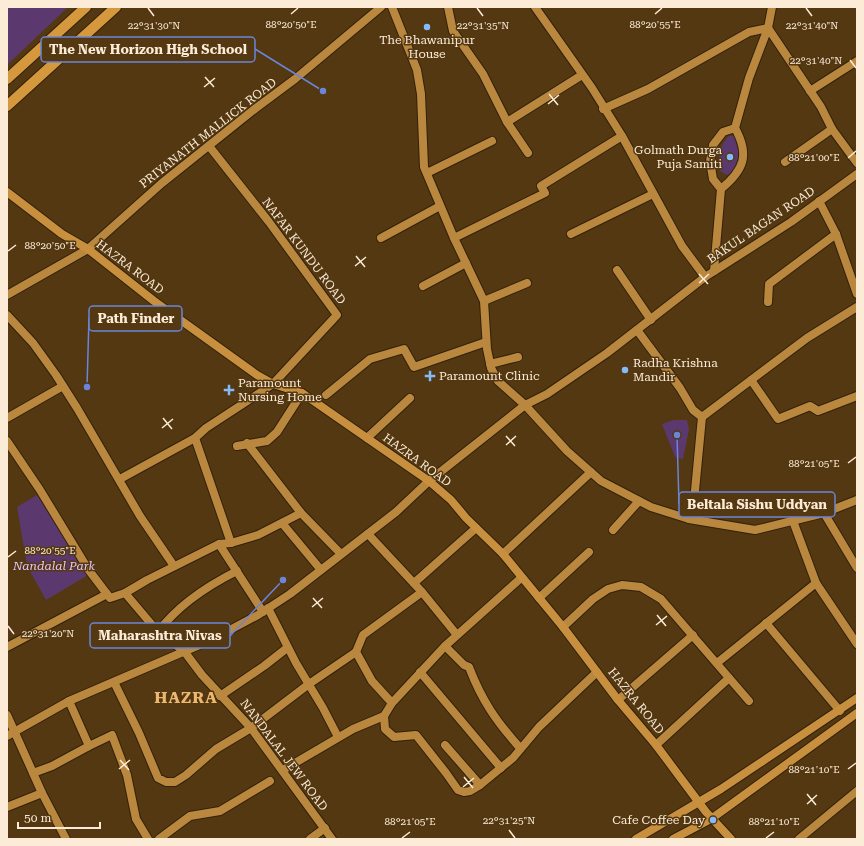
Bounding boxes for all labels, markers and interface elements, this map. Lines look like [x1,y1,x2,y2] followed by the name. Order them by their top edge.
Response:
[265,19,317,30] text: 88°20'50"E
[629,19,681,30] text: 88°20'55"E
[128,20,180,31] text: 22°31'30"N
[457,20,509,31] text: 22°31'35"N
[786,20,838,31] text: 22°31'40"N
[422,22,432,32] marker: The Bhawanipur House
[379,33,475,61] place label: The Bhawanipur House
[41,37,255,62] callout: The New Horizon High School
[49,42,248,57] text: The New Horizon High School
[790,55,842,66] text: 22°31'40"N
[137,75,279,191] street label: PRIYANATH MALLICK ROAD
[634,143,722,171] place label: Golmath Durga Puja Samiti
[725,152,735,162] marker: Golmath Durga Puja Samiti
[788,152,840,163] text: 88°21'00"E
[705,184,817,266] street label: BAKUL BAGAN ROAD
[259,195,349,307] street label: NAFAR KUNDU ROAD
[93,237,167,297] street label: HAZRA ROAD
[24,240,76,251] text: 88°20'50"E
[89,306,182,331] callout: Path Finder
[98,311,175,326] text: Path Finder
[633,356,718,384] place label: Radha Krishna Mandir
[620,365,630,375] marker: Radha Krishna Mandir
[439,369,540,383] place label: Paramount Clinic
[424,370,436,382] marker: Paramount Clinic
[238,376,322,404] place label: Paramount Nursing Home
[223,384,235,396] marker: Paramount Nursing Home
[380,431,454,489] street label: HAZRA ROAD
[788,458,840,469] text: 88°21'05"E
[679,492,835,517] callout: Beltala Sishu Uddyan
[687,497,827,512] text: Beltala Sishu Uddyan
[24,545,76,556] text: 88°20'55"E
[12,559,96,573] park label: Nandalal Park
[90,623,230,648] callout: Maharashtra Nivas
[22,628,74,639] text: 22°31'20"N
[98,628,222,643] text: Maharashtra Nivas
[605,665,667,737] street label: HAZRA ROAD
[154,688,218,707] district label: HAZRA
[237,696,331,814] street label: NANDALAL JEW ROAD
[788,764,840,775] text: 88°21'10"E
[18,804,100,830] scale bar
[24,811,51,825] text: 50 m
[612,813,706,827] place label: Cafe Coffee Day
[483,815,535,826] text: 22°31'25"N
[708,815,718,825] marker: Cafe Coffee Day
[384,816,436,827] text: 88°21'05"E
[748,816,800,827] text: 88°21'10"E

